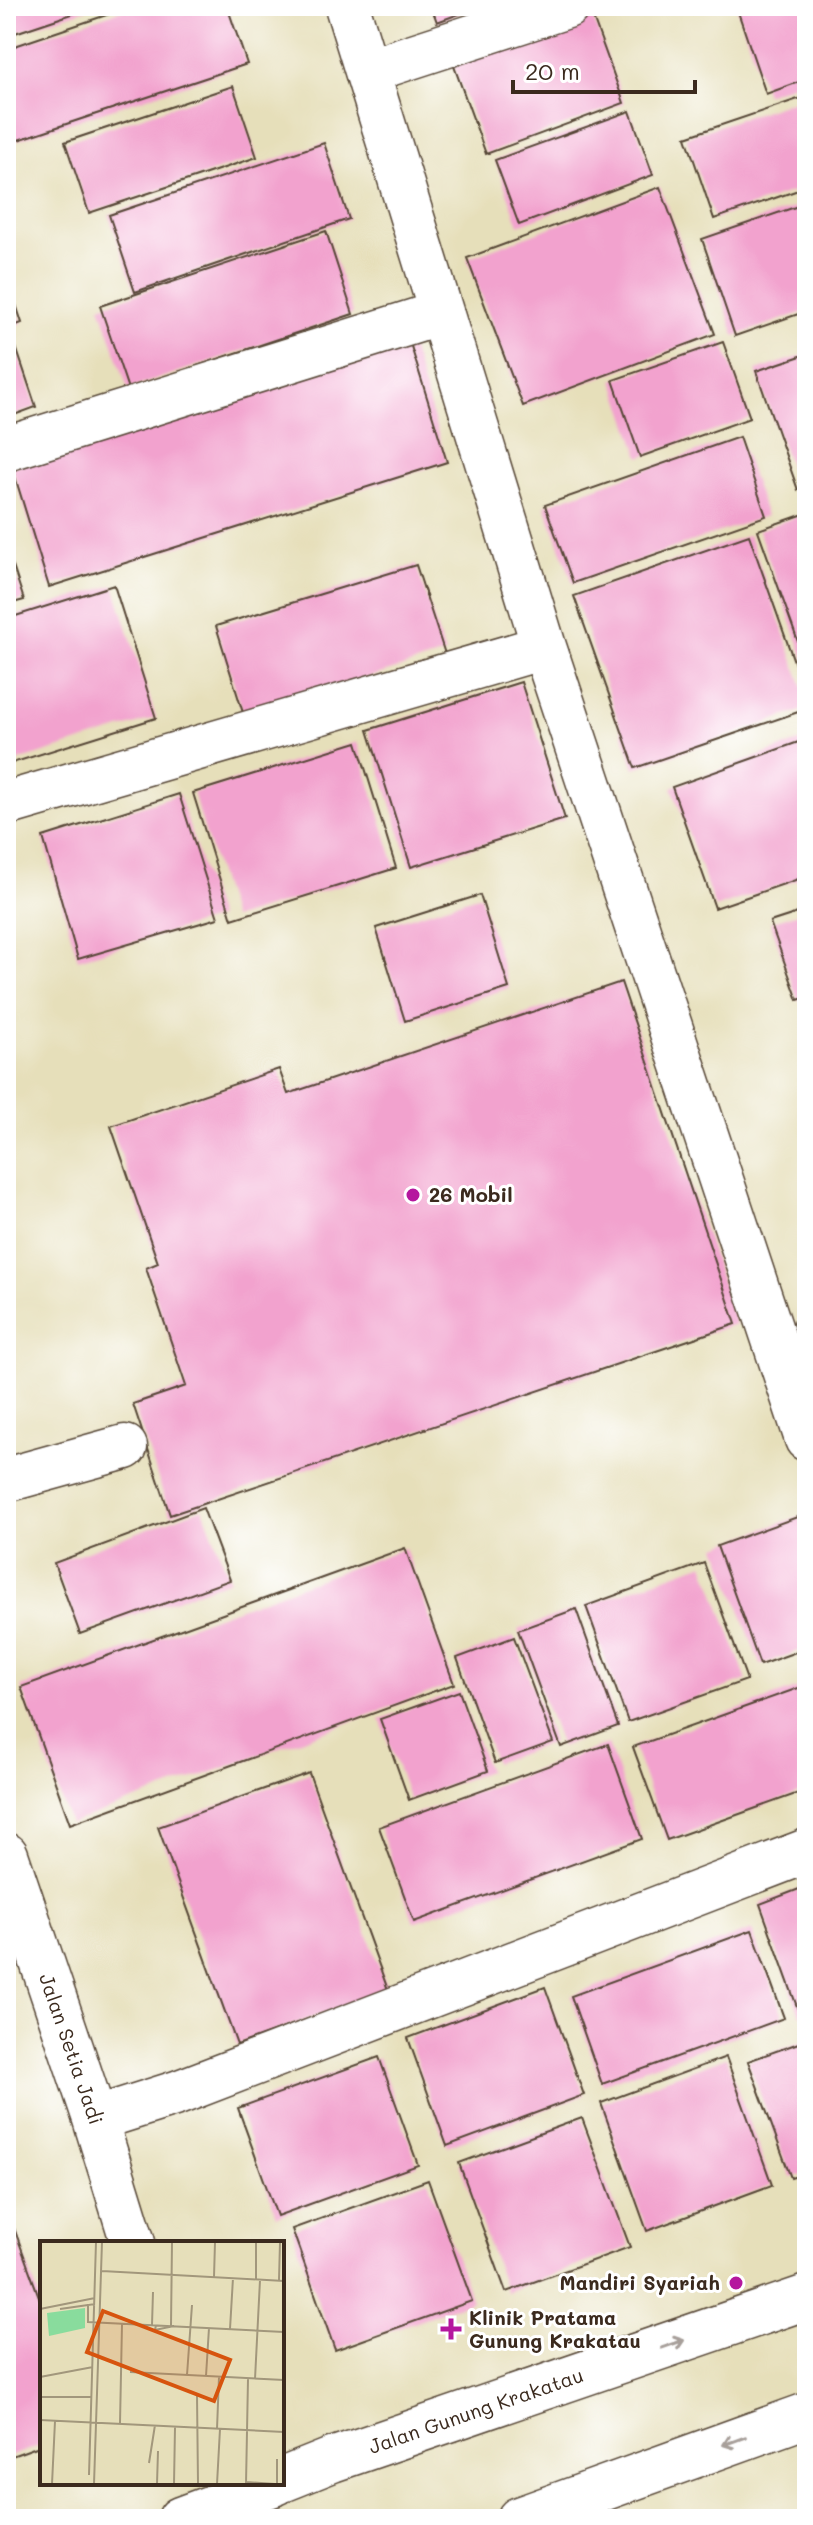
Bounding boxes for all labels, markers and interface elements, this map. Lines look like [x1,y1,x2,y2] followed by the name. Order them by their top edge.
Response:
[513,44,695,94] scale bar
[525,55,580,86] text: 20 m
[429,1181,513,1207] place label: 26 Mobil
[404,1186,422,1204] marker: 26 Mobil
[34,1970,110,2128] street label: Jalan Setia Jadi
[40,2241,284,2485] inset map
[560,2269,720,2295] place label: Mandiri Syariah
[727,2274,745,2292] marker: Mandiri Syariah
[469,2304,641,2353] place label: Klinik Pratama Gunung Krakatau
[440,2318,462,2340] marker: Klinik Pratama Gunung Krakatau
[660,2335,685,2350] one-way arrow
[365,2361,586,2459] street label: Jalan Gunung Krakatau
[721,2435,746,2450] one-way arrow

